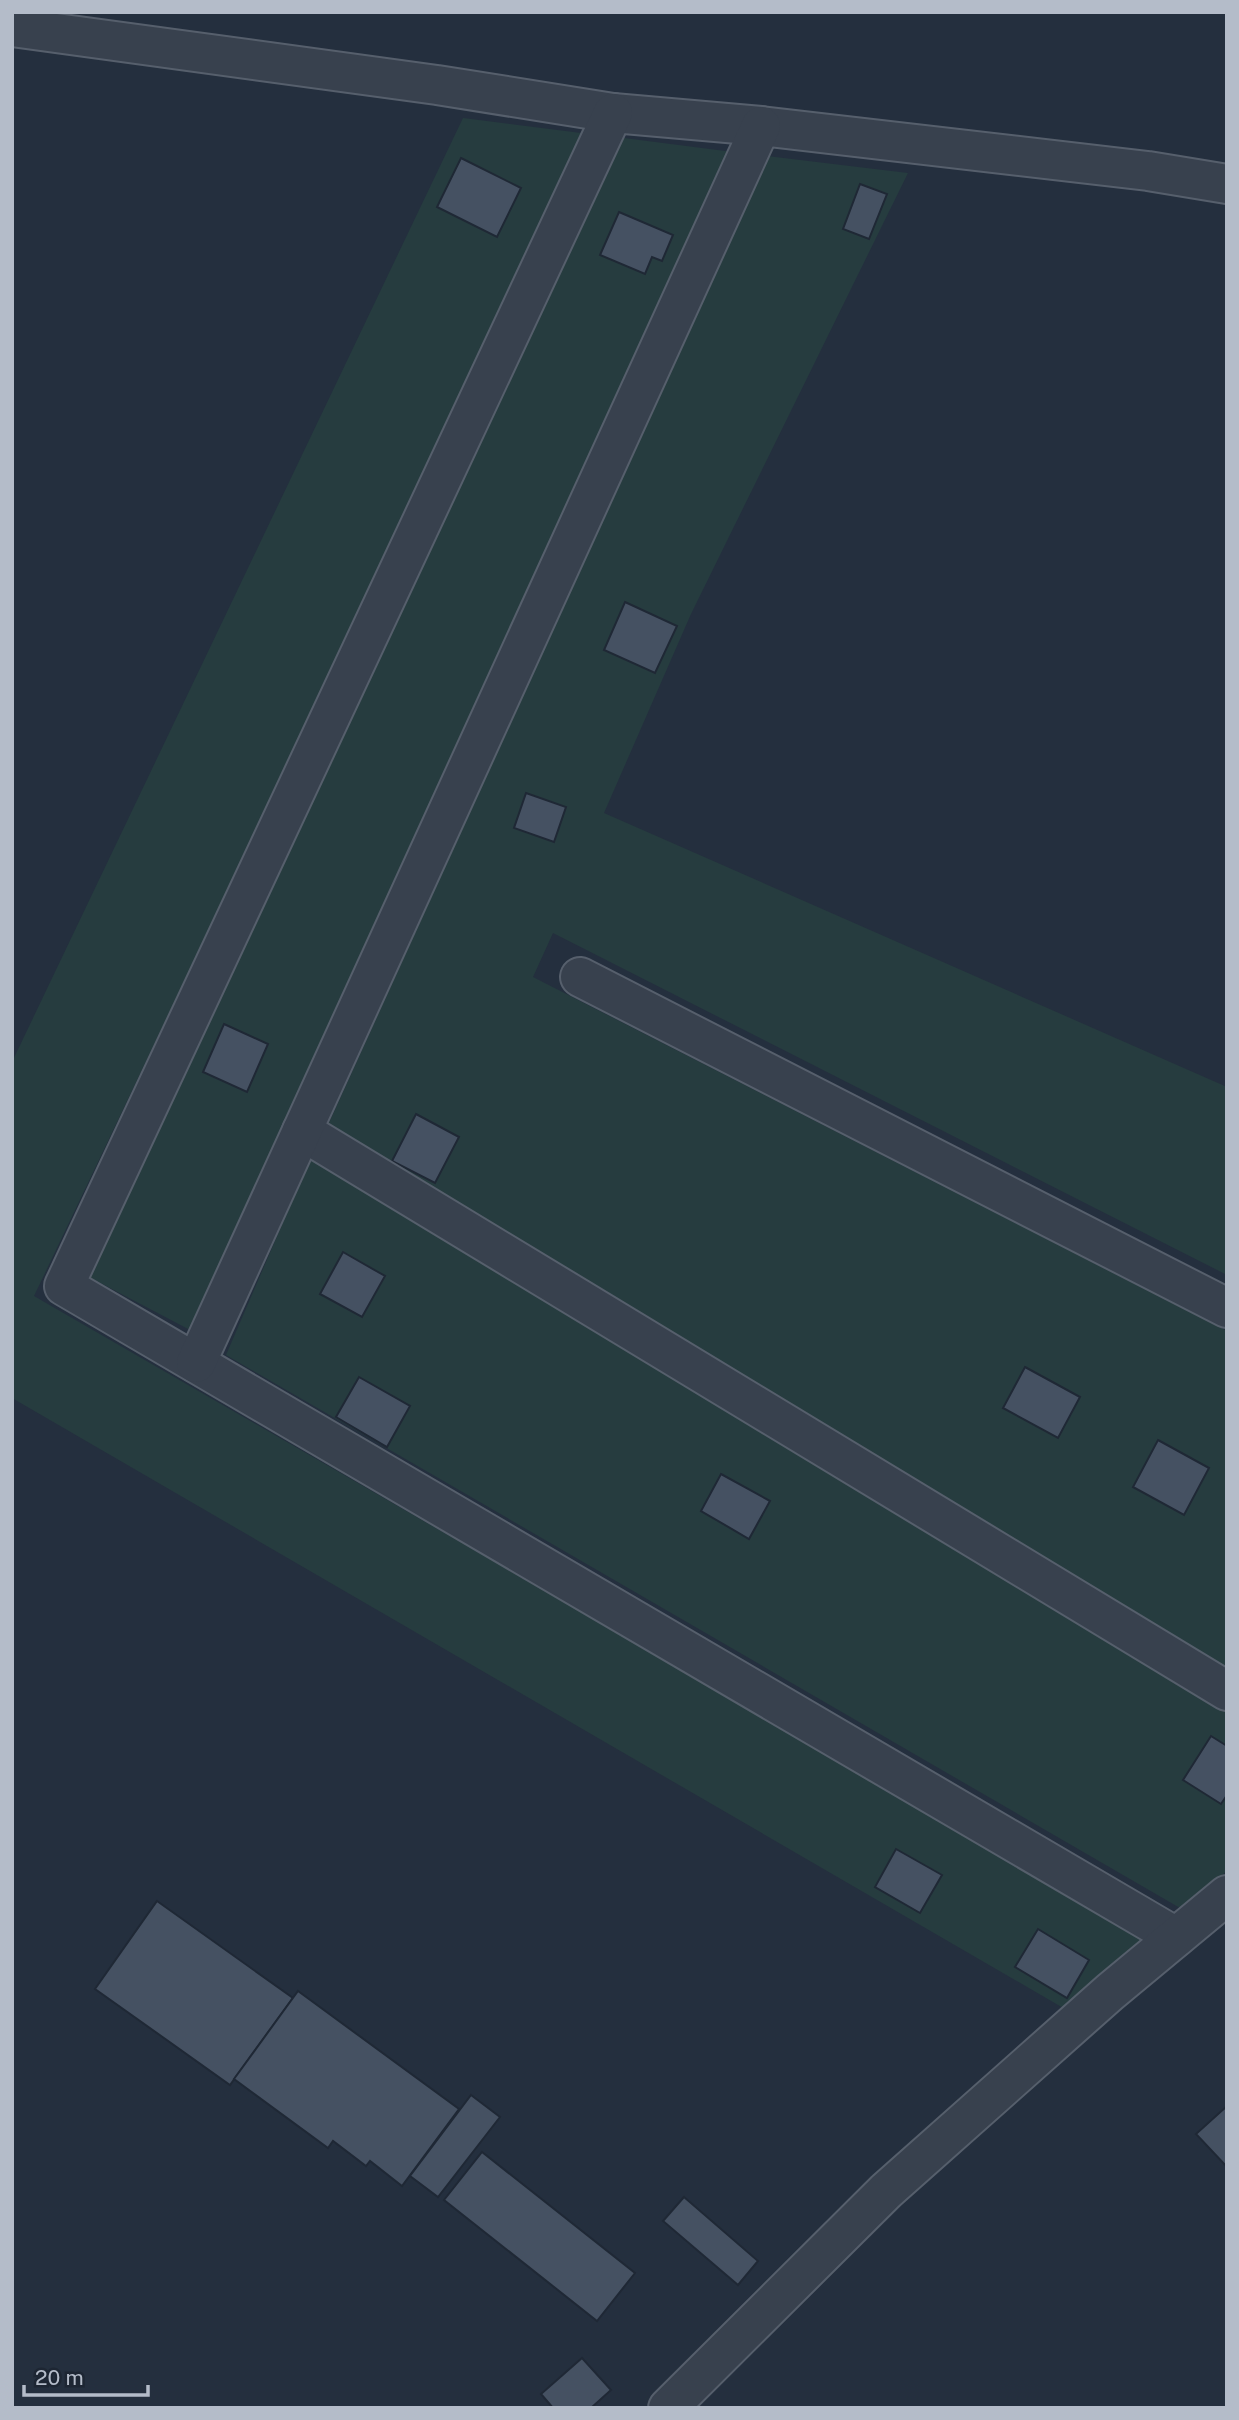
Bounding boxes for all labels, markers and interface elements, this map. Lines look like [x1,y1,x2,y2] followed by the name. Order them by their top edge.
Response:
[24,2354,149,2398] scale bar
[35,2365,84,2390] text: 20 m

